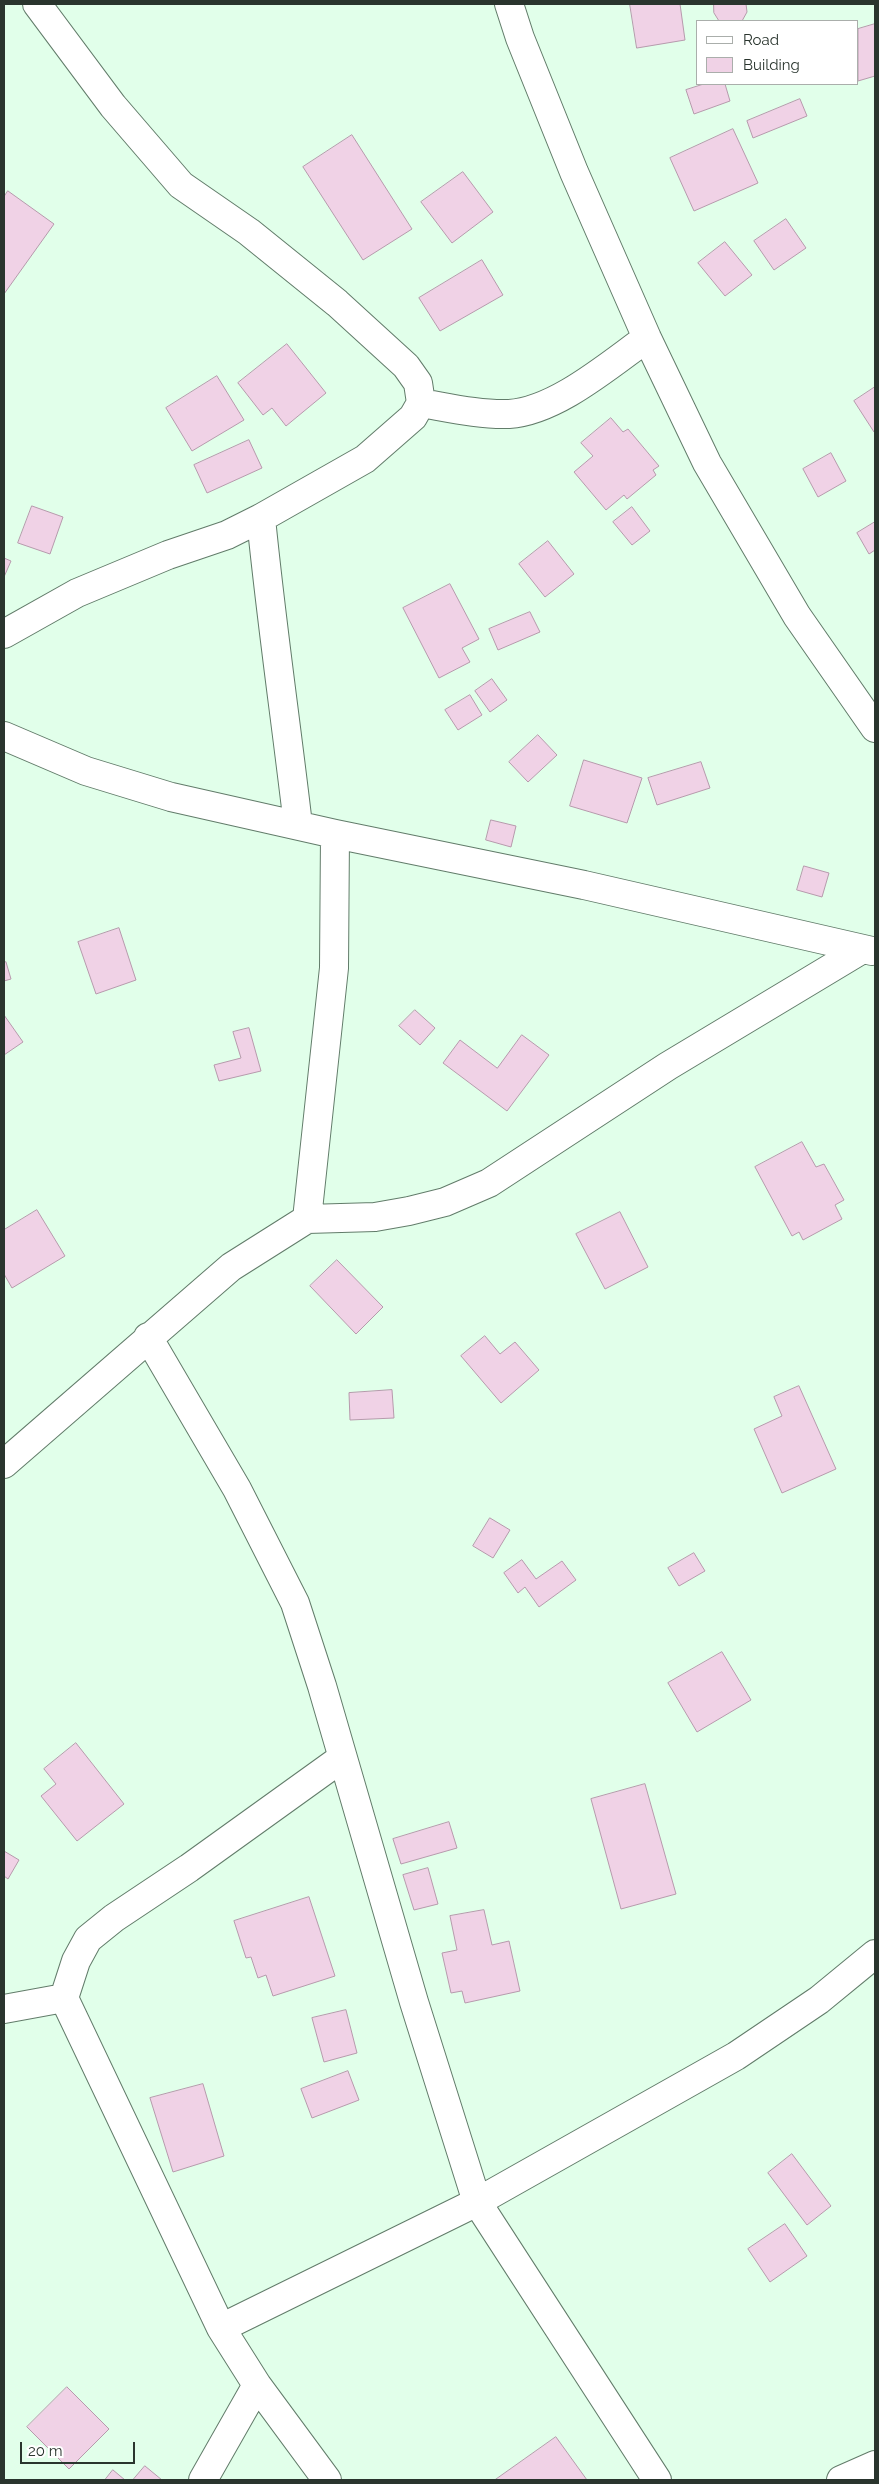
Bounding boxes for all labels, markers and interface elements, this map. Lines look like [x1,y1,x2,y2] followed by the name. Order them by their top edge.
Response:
[696,20,859,85] legend
[743,31,779,49] text: Road
[743,56,800,74] text: Building
[22,2432,138,2464] scale bar
[28,2442,63,2460] text: 20 m

